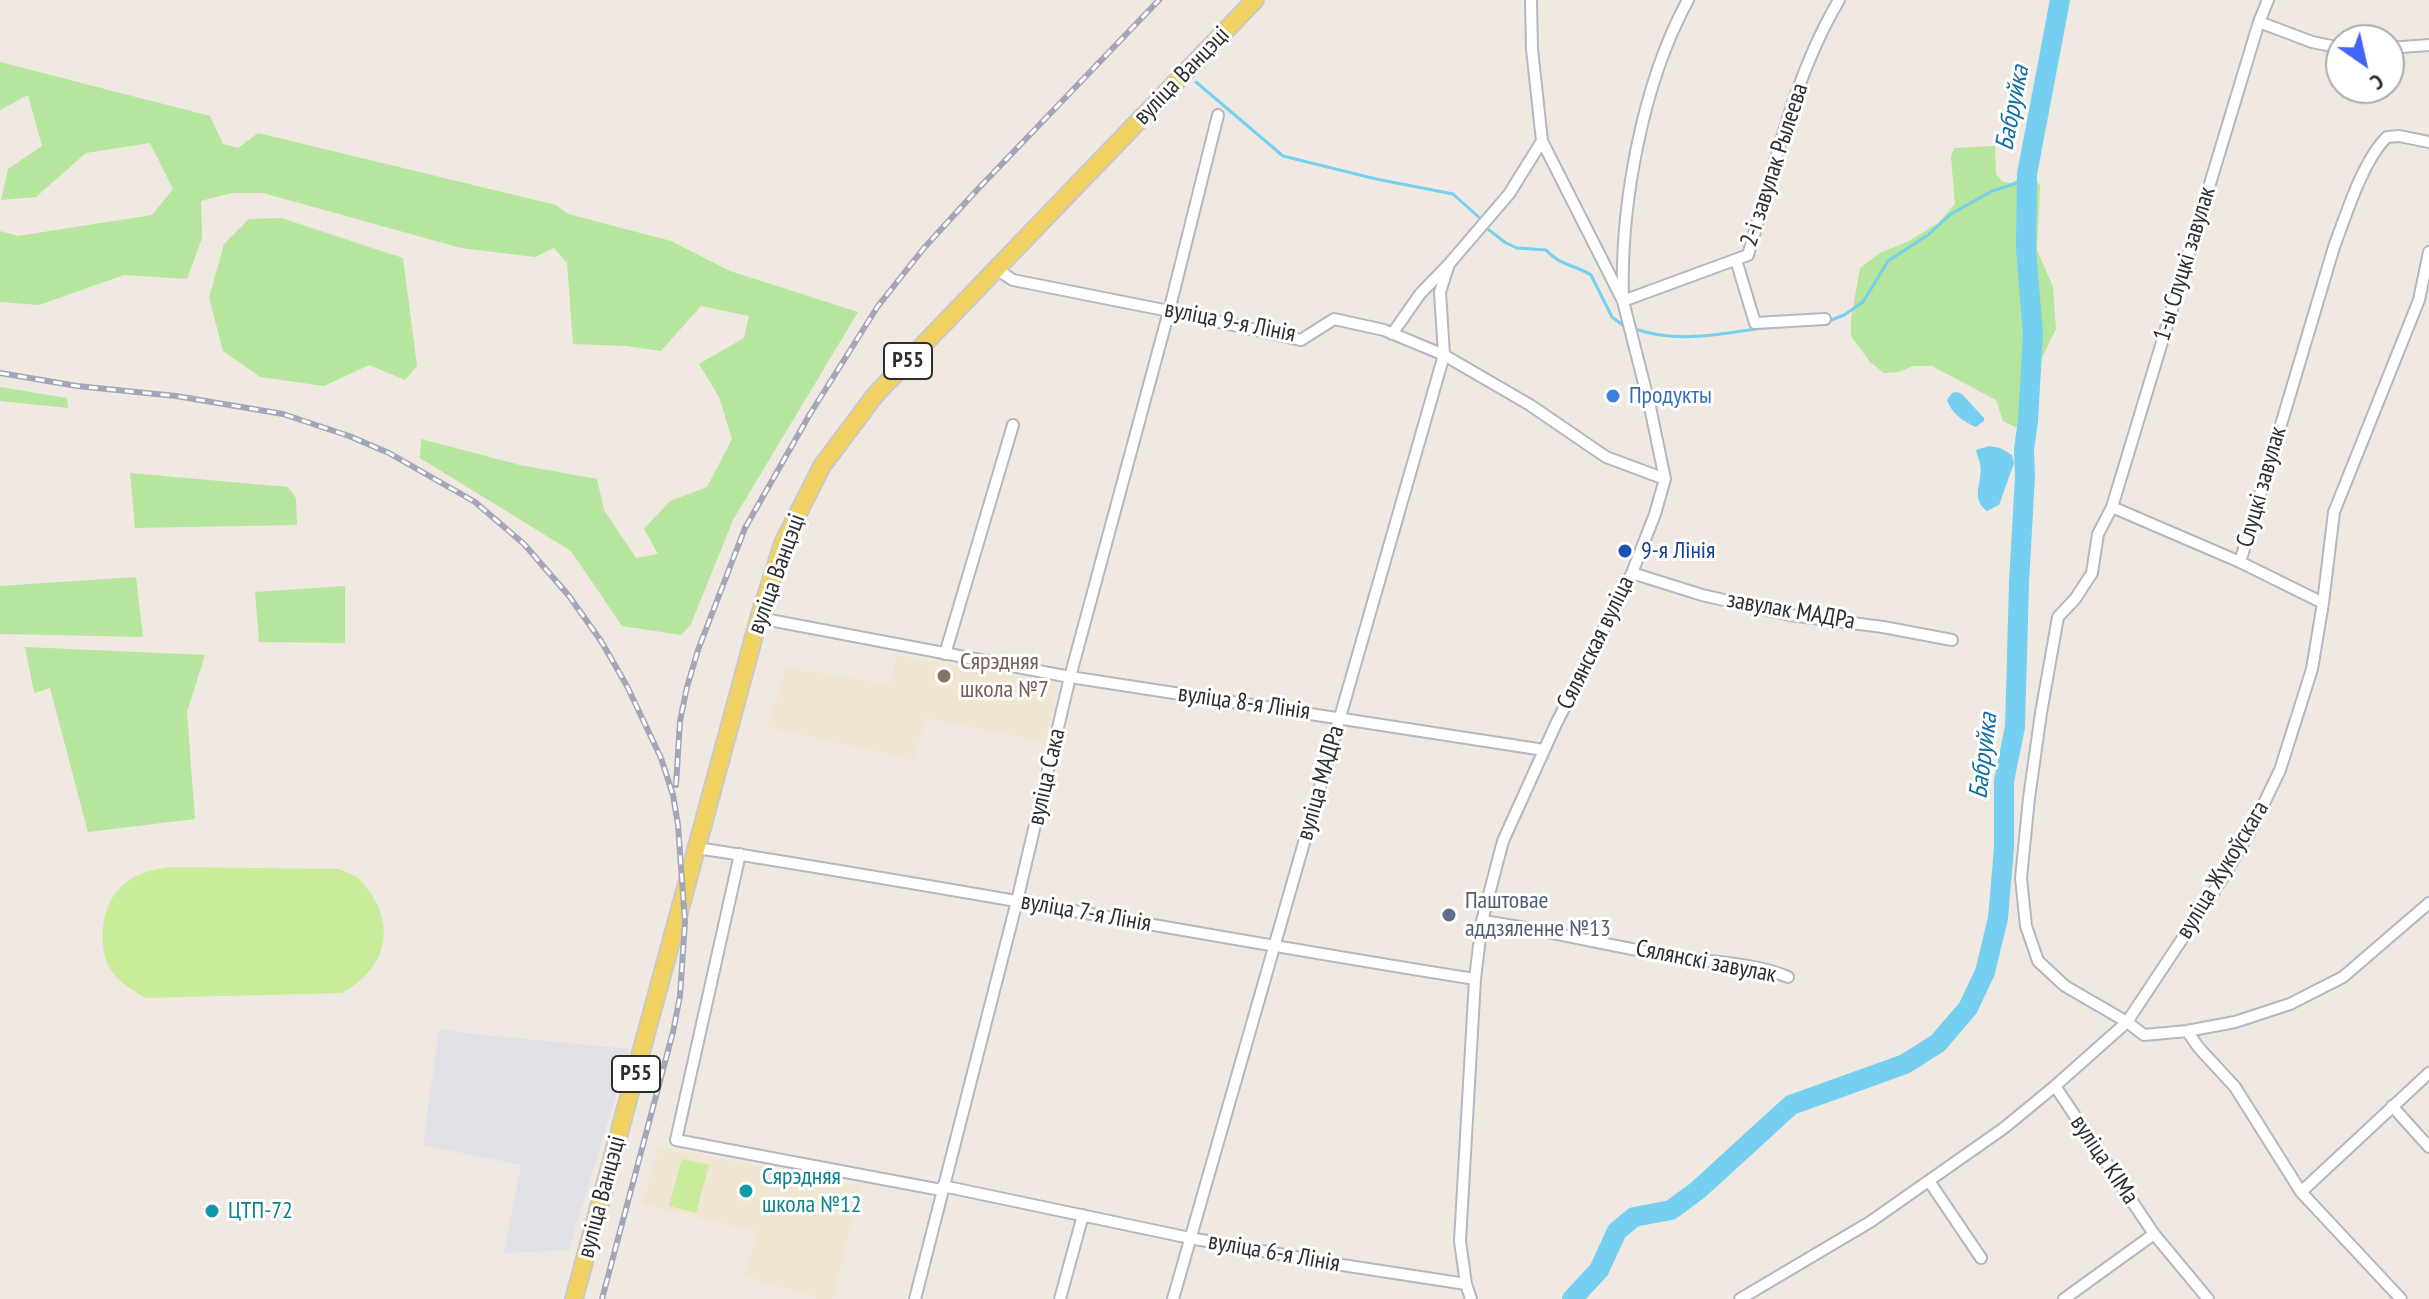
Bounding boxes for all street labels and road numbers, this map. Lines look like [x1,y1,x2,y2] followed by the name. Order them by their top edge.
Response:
[1128,21,1236,131] street label: вуліца Ванцэці
[1735,80,1815,250] street label: 2-і завулак Рылеева
[2148,183,2222,345] street label: 1-ы Слуцкі завулак
[1162,295,1298,349] street label: вуліца 9-я Лінія
[884,343,932,379] road number: Р55
[2231,423,2293,551] street label: Слуцкі завулак
[742,510,812,638] street label: вуліца Ванцэці
[1551,572,1641,714] street label: Сялянская вуліца
[1725,586,1857,636] street label: завулак МАДРа
[1176,679,1312,727] street label: вуліца 8-я Лінія
[1291,722,1351,844] street label: вуліца МАДРа
[1022,726,1072,828] street label: вуліца Сака
[2171,796,2275,944] street label: вуліца Жукоўскага
[1019,887,1153,939] street label: вуліца 7-я Лінія
[1633,934,1779,990] street label: Сялянскі завулак
[612,1056,660,1092] road number: Р55
[2064,1110,2144,1210] street label: вуліца КІМа
[572,1133,632,1261] street label: вуліца Ванцэці
[1206,1227,1342,1279] street label: вуліца 6-я Лінія

